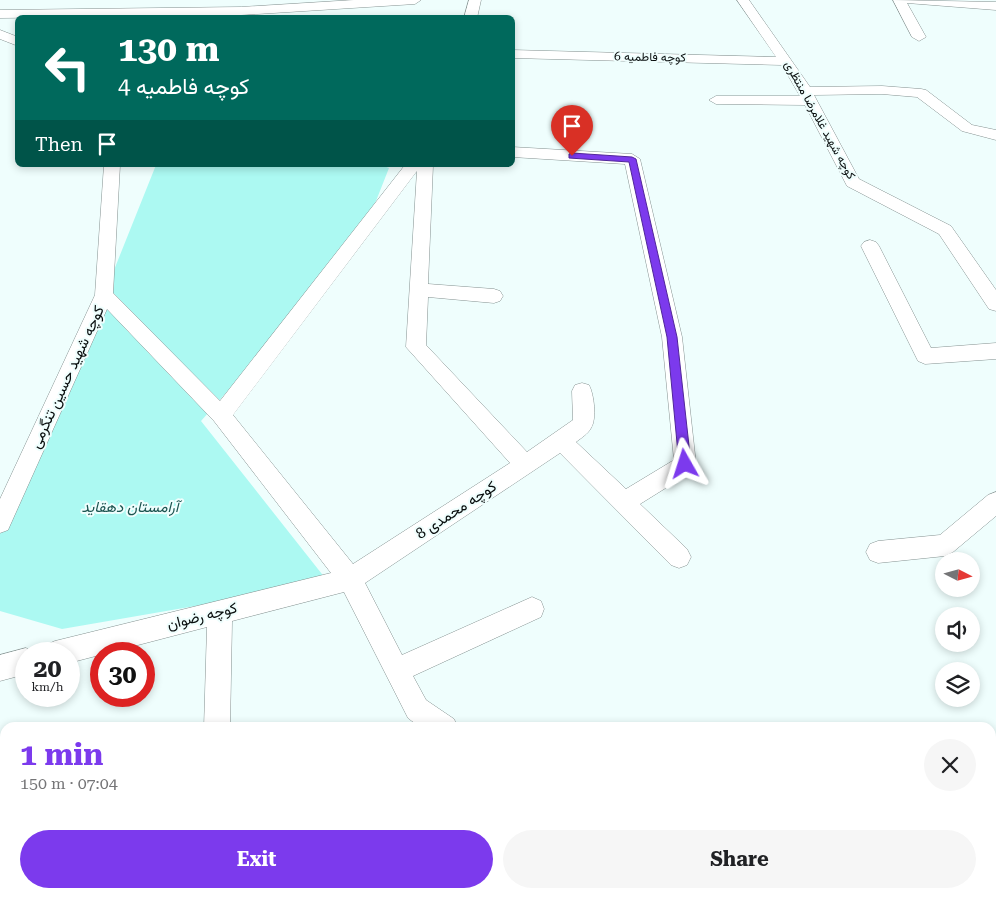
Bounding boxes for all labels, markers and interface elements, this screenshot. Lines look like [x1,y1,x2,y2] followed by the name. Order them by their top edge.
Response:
[118,29,219,70] text: 130 m
[35,35,100,100] icon: left
[614,49,686,66] street label: کوچه فاطمیه 6
[781,58,858,182] street label: کوچه شهید غلامرضا منتظری
[118,74,249,99] text: کوچه فاطمیه 4
[551,105,593,156] pin
[558,112,586,140] icon: arrive
[93,130,121,158] icon: arrive
[35,133,83,156] text: Then
[26,303,109,452] street label: کوچه شهید حسین تنگرمی
[658,437,710,489] position arrow
[412,477,501,544] street label: کوچه محمدی 8
[82,498,183,516] park label: آرامستان دهقاید
[935,552,980,598] north arrow
[935,552,980,707] map controls
[165,599,240,634] street label: کوچه رضوان
[935,607,980,652] button: sound
[90,642,155,707] speed limit sign: 30
[33,654,62,683] text: 20
[935,662,980,707] button: layers
[31,680,64,694] text: km/h
[20,737,103,772] text: 1 min
[924,739,976,791] button: close
[20,774,118,793] text: 150 m · 07:04
[20,830,493,888] button: Exit
[503,830,976,888] button: Share

